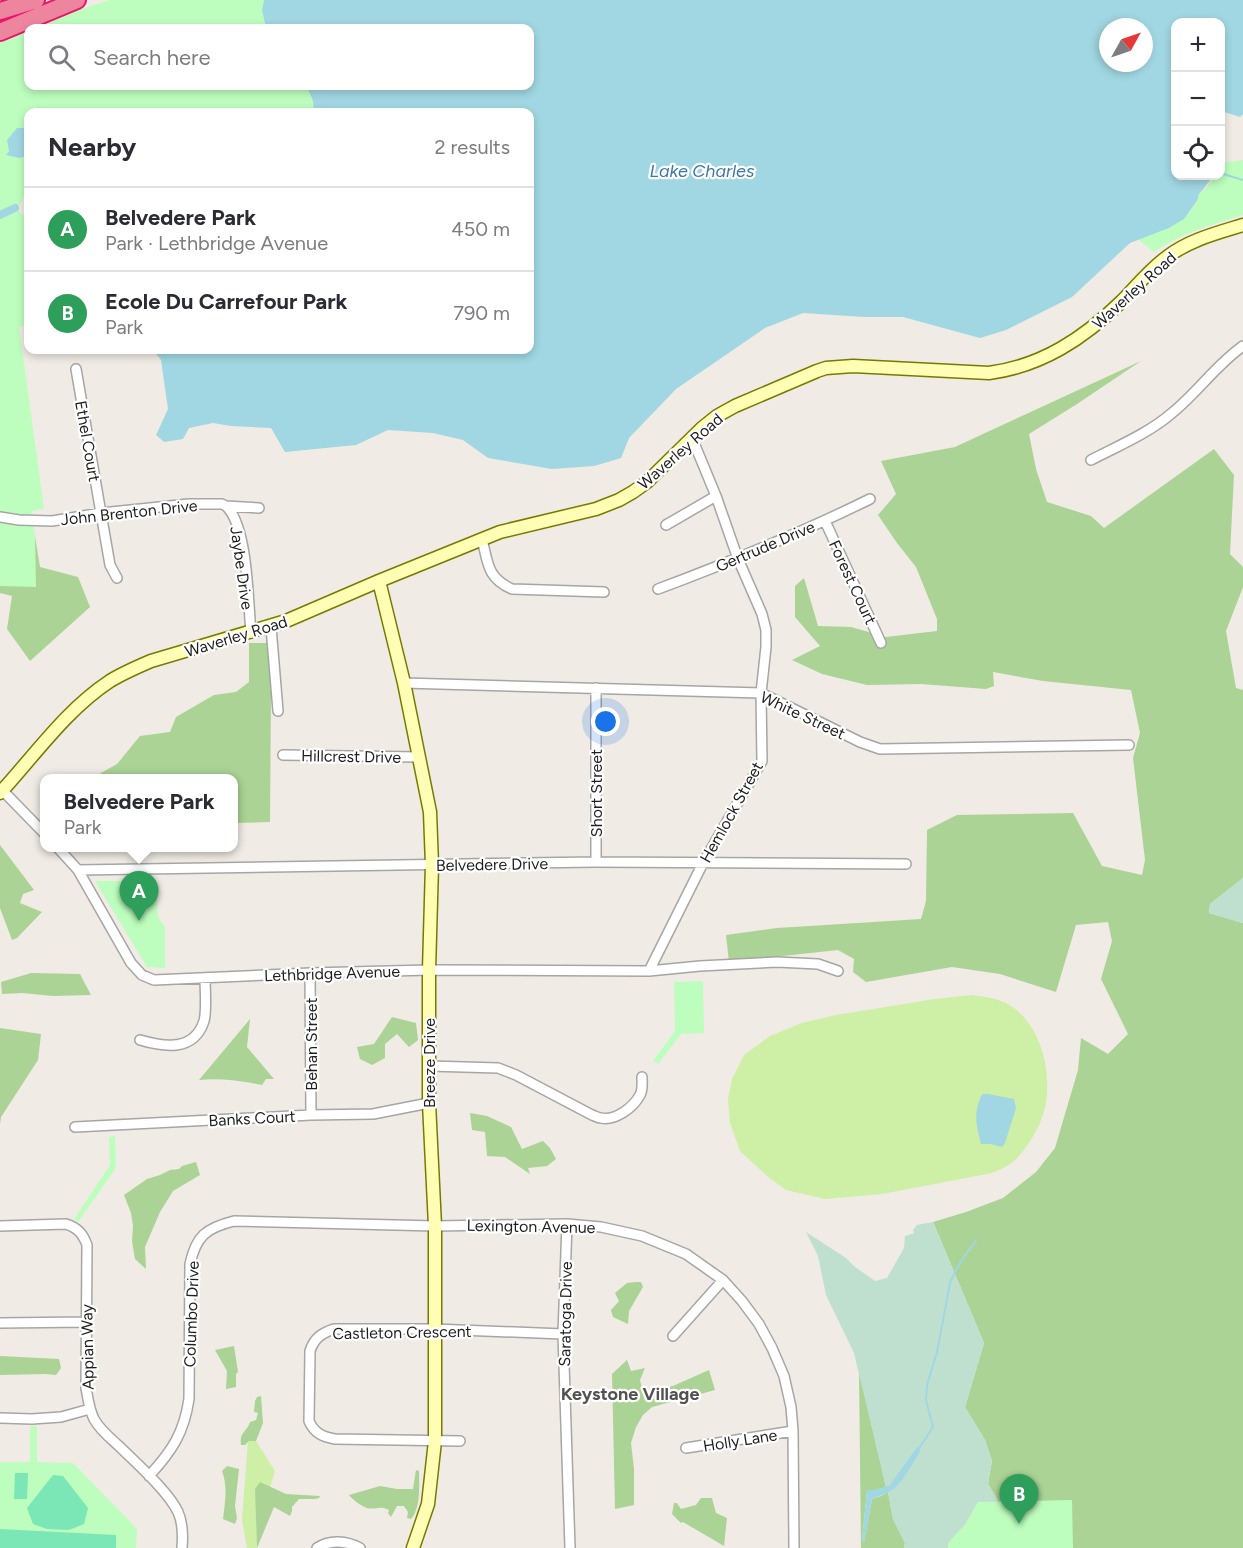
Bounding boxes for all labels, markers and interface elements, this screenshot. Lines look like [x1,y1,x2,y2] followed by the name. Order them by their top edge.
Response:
[1099,18,1153,72] north arrow
[1171,18,1225,180] map controls
[1171,18,1225,72] button: +
[24,24,534,90] search box
[45,41,78,74] icon: search
[93,44,211,71] text: Search here
[1171,72,1225,126] button: −
[1171,126,1225,180] button: locate
[48,131,136,163] text: Nearby
[434,135,510,159] text: 2 results
[650,160,755,182] water label: Lake Charles
[105,204,256,231] text: Belvedere Park
[60,217,75,241] text: A
[451,217,510,241] text: 450 m
[105,231,328,255] text: Park · Lethbridge Avenue
[1088,248,1180,333] street label: Waverley Road
[105,288,347,315] text: Ecole Du Carrefour Park
[61,301,74,325] text: B
[453,301,510,325] text: 790 m
[105,315,143,339] text: Park
[71,399,104,483] street label: Ethel Court
[634,409,727,493] street label: Waverley Road
[60,496,199,529] street label: John Brenton Drive
[713,517,818,576] street label: Gertrude Drive
[226,525,257,611] street label: Jaybe Drive
[825,537,880,627] street label: Forest Court
[183,612,290,661] street label: Waverley Road
[757,688,848,743] street label: White Street
[591,707,620,736] your location
[301,746,401,767] street label: Hillcrest Drive
[587,749,606,837] street label: Short Street
[696,759,767,866] street label: Hemlock Street
[40,774,238,852] popup
[63,788,215,815] text: Belvedere Park
[63,815,101,839] text: Park
[436,854,548,875] street label: Belvedere Drive
[120,872,158,921] pin: A
[264,962,401,985] street label: Lethbridge Avenue
[302,997,321,1091] street label: Behan Street
[420,1018,439,1108] street label: Breeze Drive
[208,1107,296,1130] street label: Banks Court
[466,1216,596,1237] street label: Lexington Avenue
[180,1260,203,1368] street label: Columbo Drive
[555,1261,576,1367] street label: Saratoga Drive
[77,1303,98,1390] street label: Appian Way
[332,1322,472,1343] street label: Castleton Crescent
[561,1383,699,1405] district label: Keystone Village
[702,1425,779,1456] street label: Holly Lane
[1000,1474,1038,1524] pin: B

